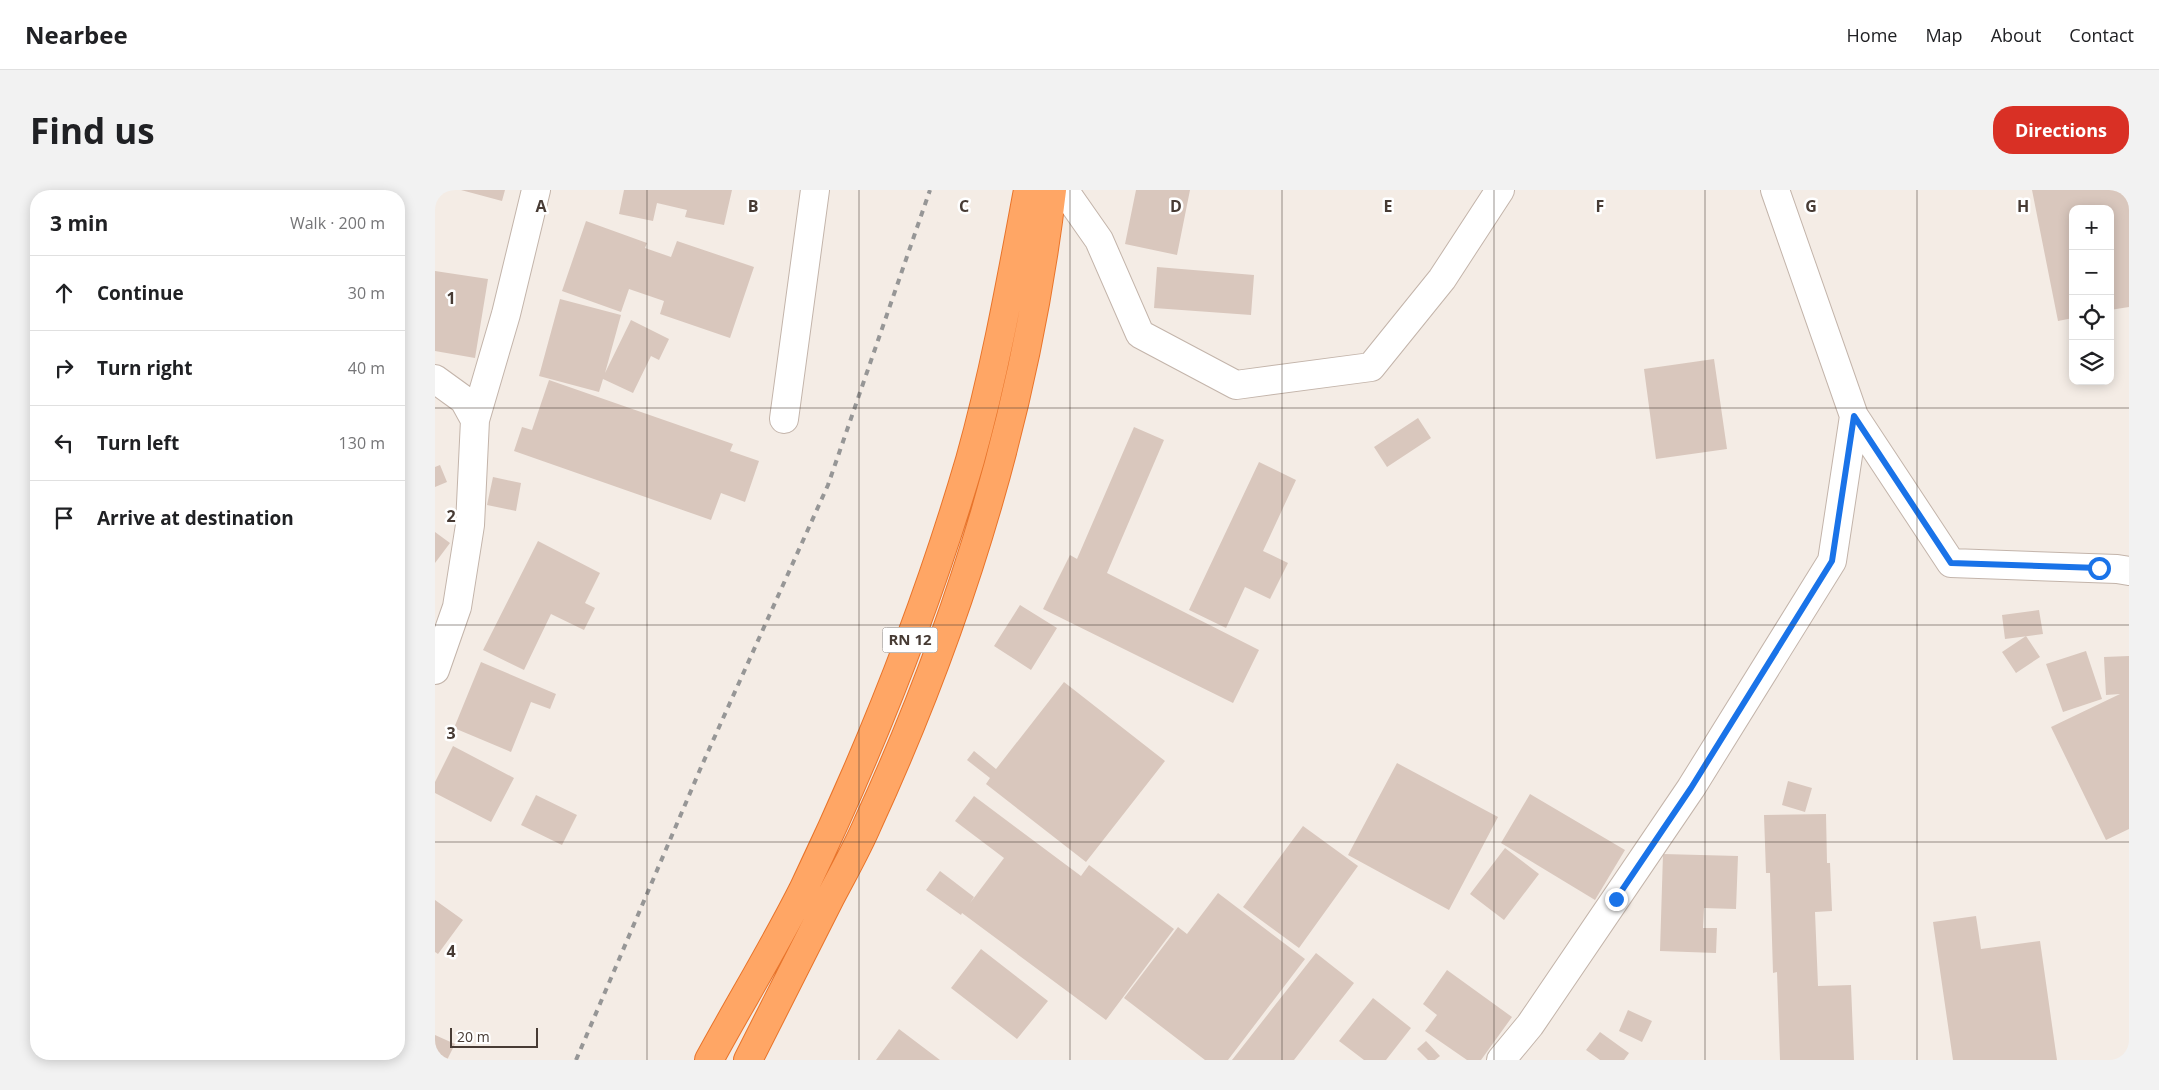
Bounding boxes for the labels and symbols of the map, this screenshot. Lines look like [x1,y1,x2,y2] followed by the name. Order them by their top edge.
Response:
[535,195,547,217] text: A
[748,195,758,217] text: B
[959,195,969,217] text: C
[1170,195,1182,217] text: D
[1384,195,1393,217] text: E
[1596,195,1604,217] text: F
[1805,195,1817,217] text: G
[2017,195,2029,217] text: H
[446,287,456,309] text: 1
[446,505,456,527] text: 2
[2088,557,2111,580] route start
[883,628,937,652] road number: RN 12
[446,722,456,744] text: 3
[1605,888,1628,911] route end
[446,940,456,962] text: 4
[450,1025,537,1048] scale bar

